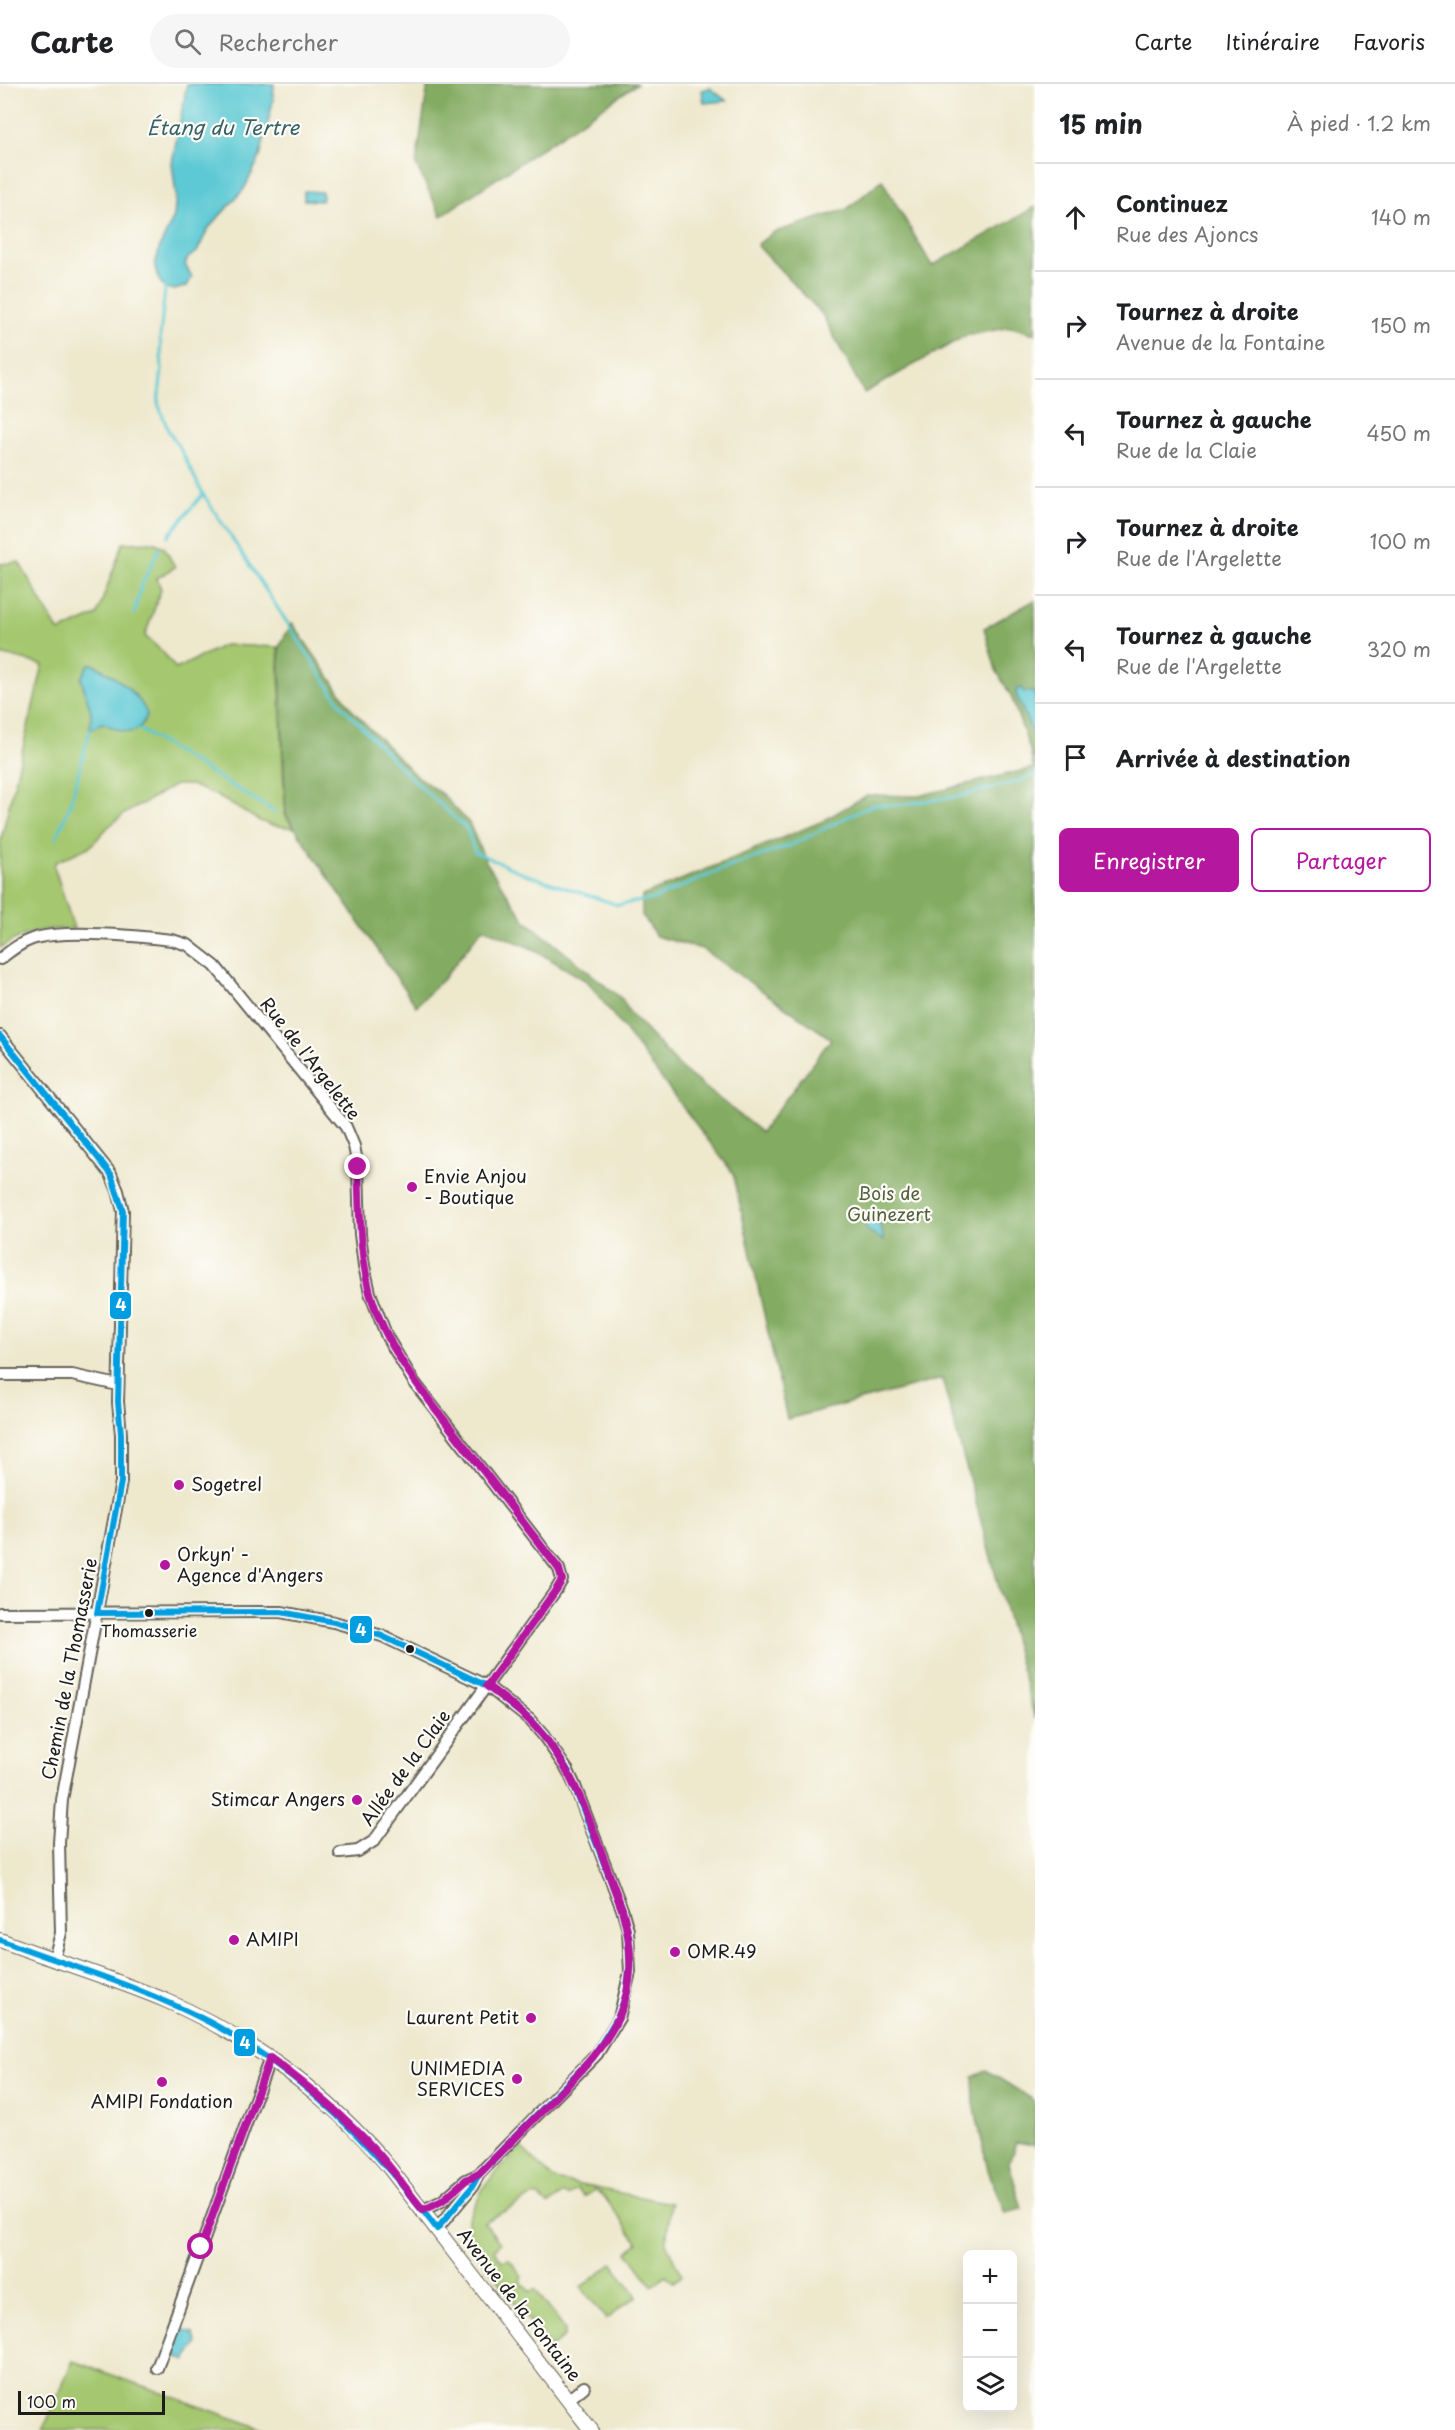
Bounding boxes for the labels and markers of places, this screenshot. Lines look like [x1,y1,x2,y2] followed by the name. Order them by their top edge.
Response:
[424,1162,527,1210] place label: Envie Anjou - Boutique
[405,1180,419,1194] marker: Envie Anjou - Boutique
[191,1470,262,1497] place label: Sogetrel
[172,1478,186,1492] marker: Sogetrel
[177,1540,323,1588] place label: Orkyn' - Agence d'Angers
[158,1558,172,1572] marker: Orkyn' - Agence d'Angers
[143,1607,155,1619] marker: Thomasserie
[101,1618,197,1642] place label: Thomasserie
[404,1643,416,1655] unlabelled marker
[210,1785,345,1812] place label: Stimcar Angers
[350,1793,364,1807] marker: Stimcar Angers
[246,1925,299,1952] place label: AMIPI
[227,1933,241,1947] marker: AMIPI
[687,1937,756,1964] place label: OMR.49
[668,1945,682,1959] marker: OMR.49
[406,2003,519,2030] place label: Laurent Petit
[524,2011,538,2025] marker: Laurent Petit
[410,2054,505,2102] place label: UNIMEDIA SERVICES
[510,2072,524,2086] marker: UNIMEDIA SERVICES
[155,2075,169,2089] marker: AMIPI Fondation
[91,2087,233,2114] place label: AMIPI Fondation

